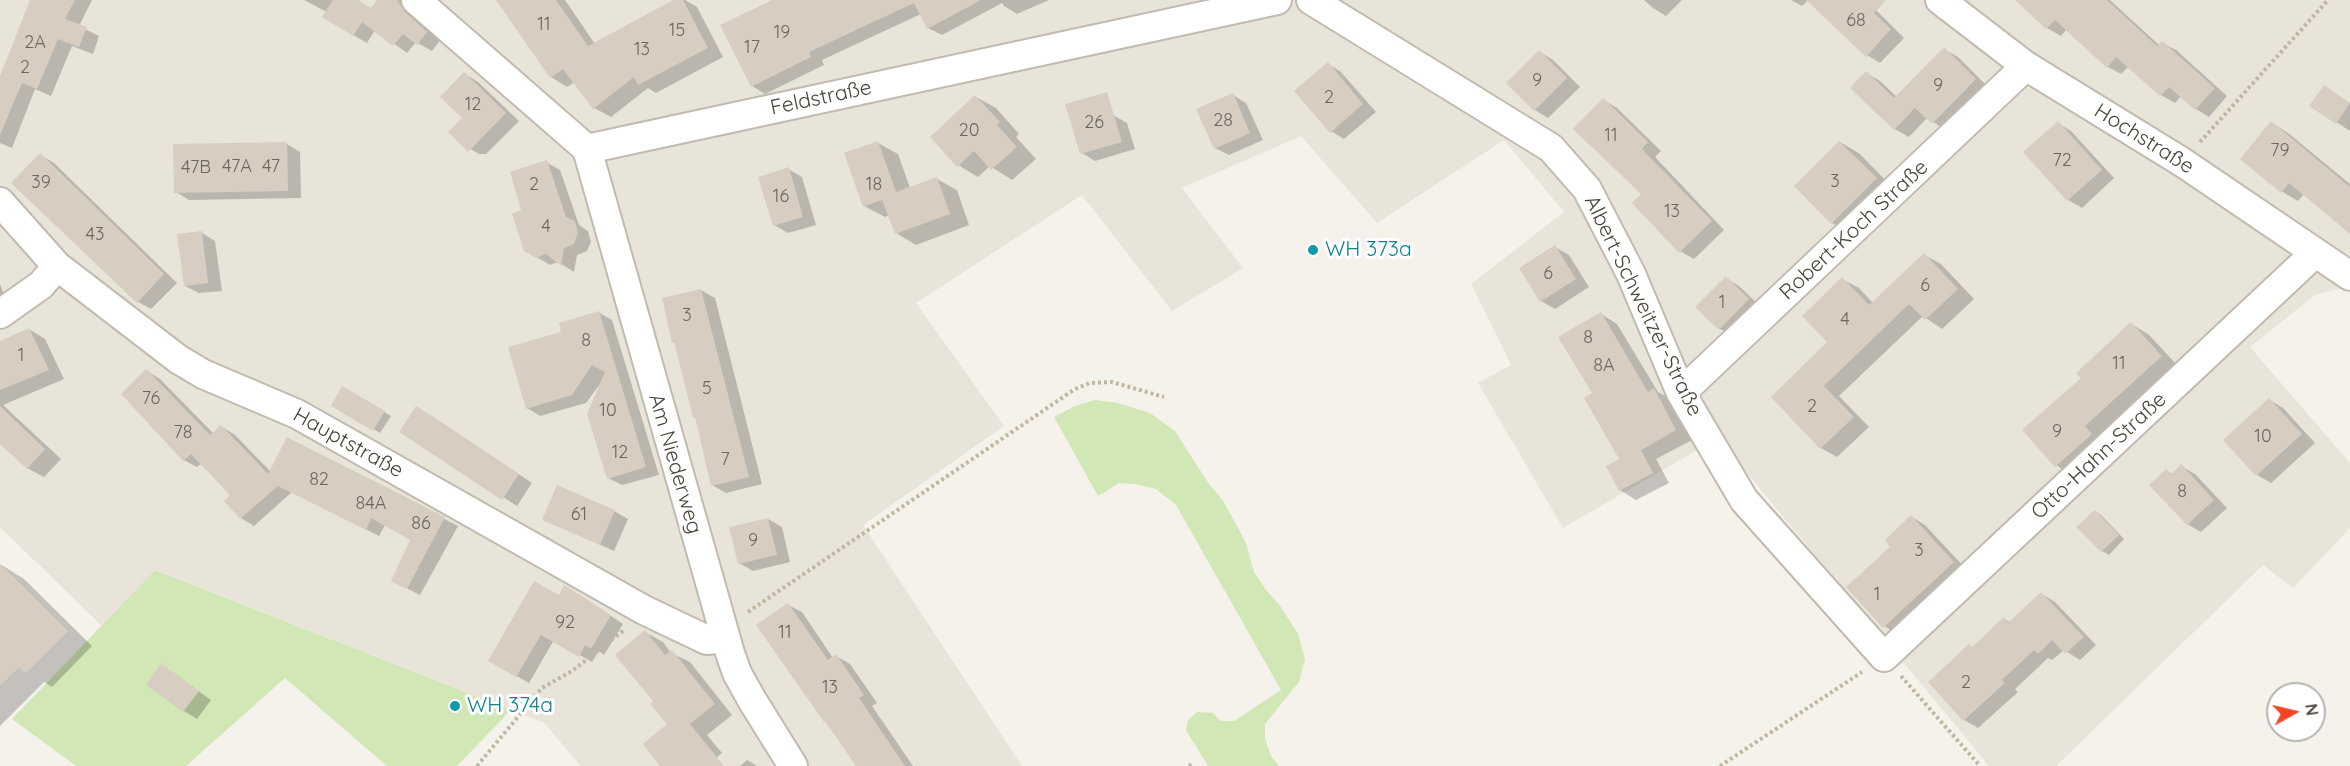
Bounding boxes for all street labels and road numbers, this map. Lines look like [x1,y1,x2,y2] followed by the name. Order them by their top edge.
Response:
[768,75,874,121] street label: Feldstraße
[2090,98,2198,180] street label: Hochstraße
[1775,155,1933,305] street label: Robert-Koch Straße
[1579,192,1707,420] street label: Albert-Schweitzer-Straße
[2026,387,2172,525] street label: Otto-Hahn-Straße
[643,391,707,537] street label: Am Niederweg
[289,402,407,484] street label: Hauptstraße

